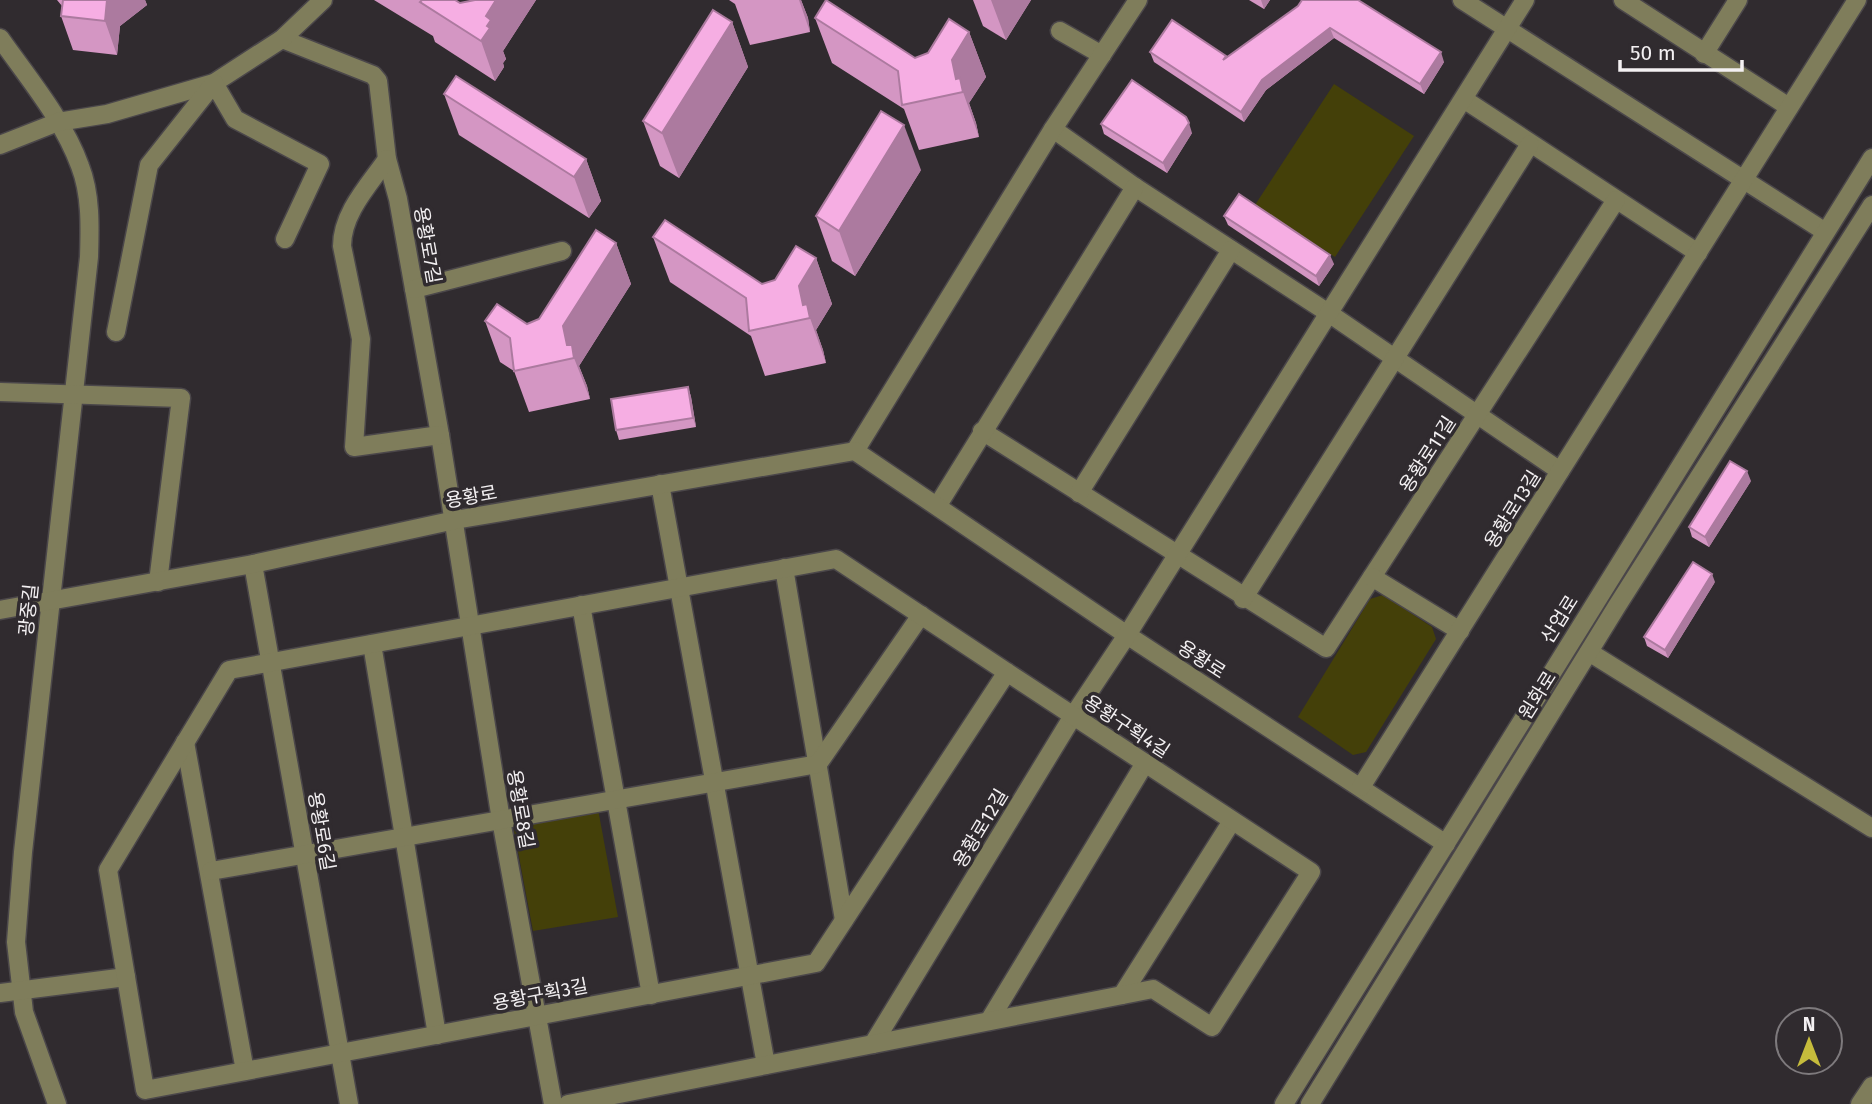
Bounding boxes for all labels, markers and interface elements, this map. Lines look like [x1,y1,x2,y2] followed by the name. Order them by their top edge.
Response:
[1620,28,1742,72] scale bar
[1630,40,1676,66] text: 50 m
[409,205,446,286] street label: 용황로7길
[1394,412,1461,497] street label: 용황로11길
[1479,466,1545,553] street label: 용황로13길
[443,481,499,512] street label: 용황로
[14,583,43,637] street label: 광중길
[1536,591,1583,648] street label: 산업로
[1173,635,1230,683] street label: 용황로
[1514,667,1561,724] street label: 원화로
[1080,690,1174,763] street label: 용황구획4길
[502,768,539,851] street label: 용황로8길
[948,785,1013,872] street label: 용황로12길
[303,790,340,873] street label: 용황로6길
[490,974,590,1015] street label: 용황구획3길
[1774,1006,1844,1076] north arrow
[1803,1013,1815,1036] text: N

